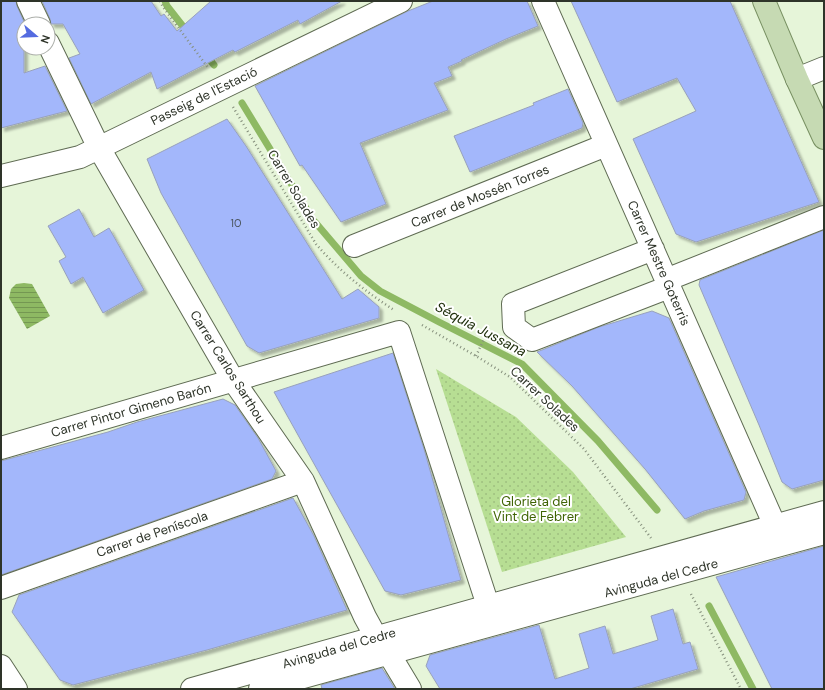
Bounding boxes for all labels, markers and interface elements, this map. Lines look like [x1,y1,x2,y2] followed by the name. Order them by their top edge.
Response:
[16,16,56,56] north arrow
[38,33,53,45] text: N
[148,63,260,129] street label: Passeig de l'Estació
[264,147,324,231] street label: Carrer Solades
[408,160,552,232] street label: Carrer de Mossén Torres
[624,198,694,328] street label: Carrer Mestre Goterris
[231,216,241,230] house number: 10
[432,297,530,361] water label: Séquia Jussana
[186,307,270,427] street label: Carrer Carlos Sarthou
[507,363,583,435] street label: Carrer Solades
[49,379,213,441] street label: Carrer Pintor Gimeno Barón
[493,493,579,525] park label: Glorieta del Vint de Febrer
[94,507,210,561] street label: Carrer de Peníscola
[602,555,720,601] street label: Avinguda del Cedre
[280,624,398,672] street label: Avinguda del Cedre

